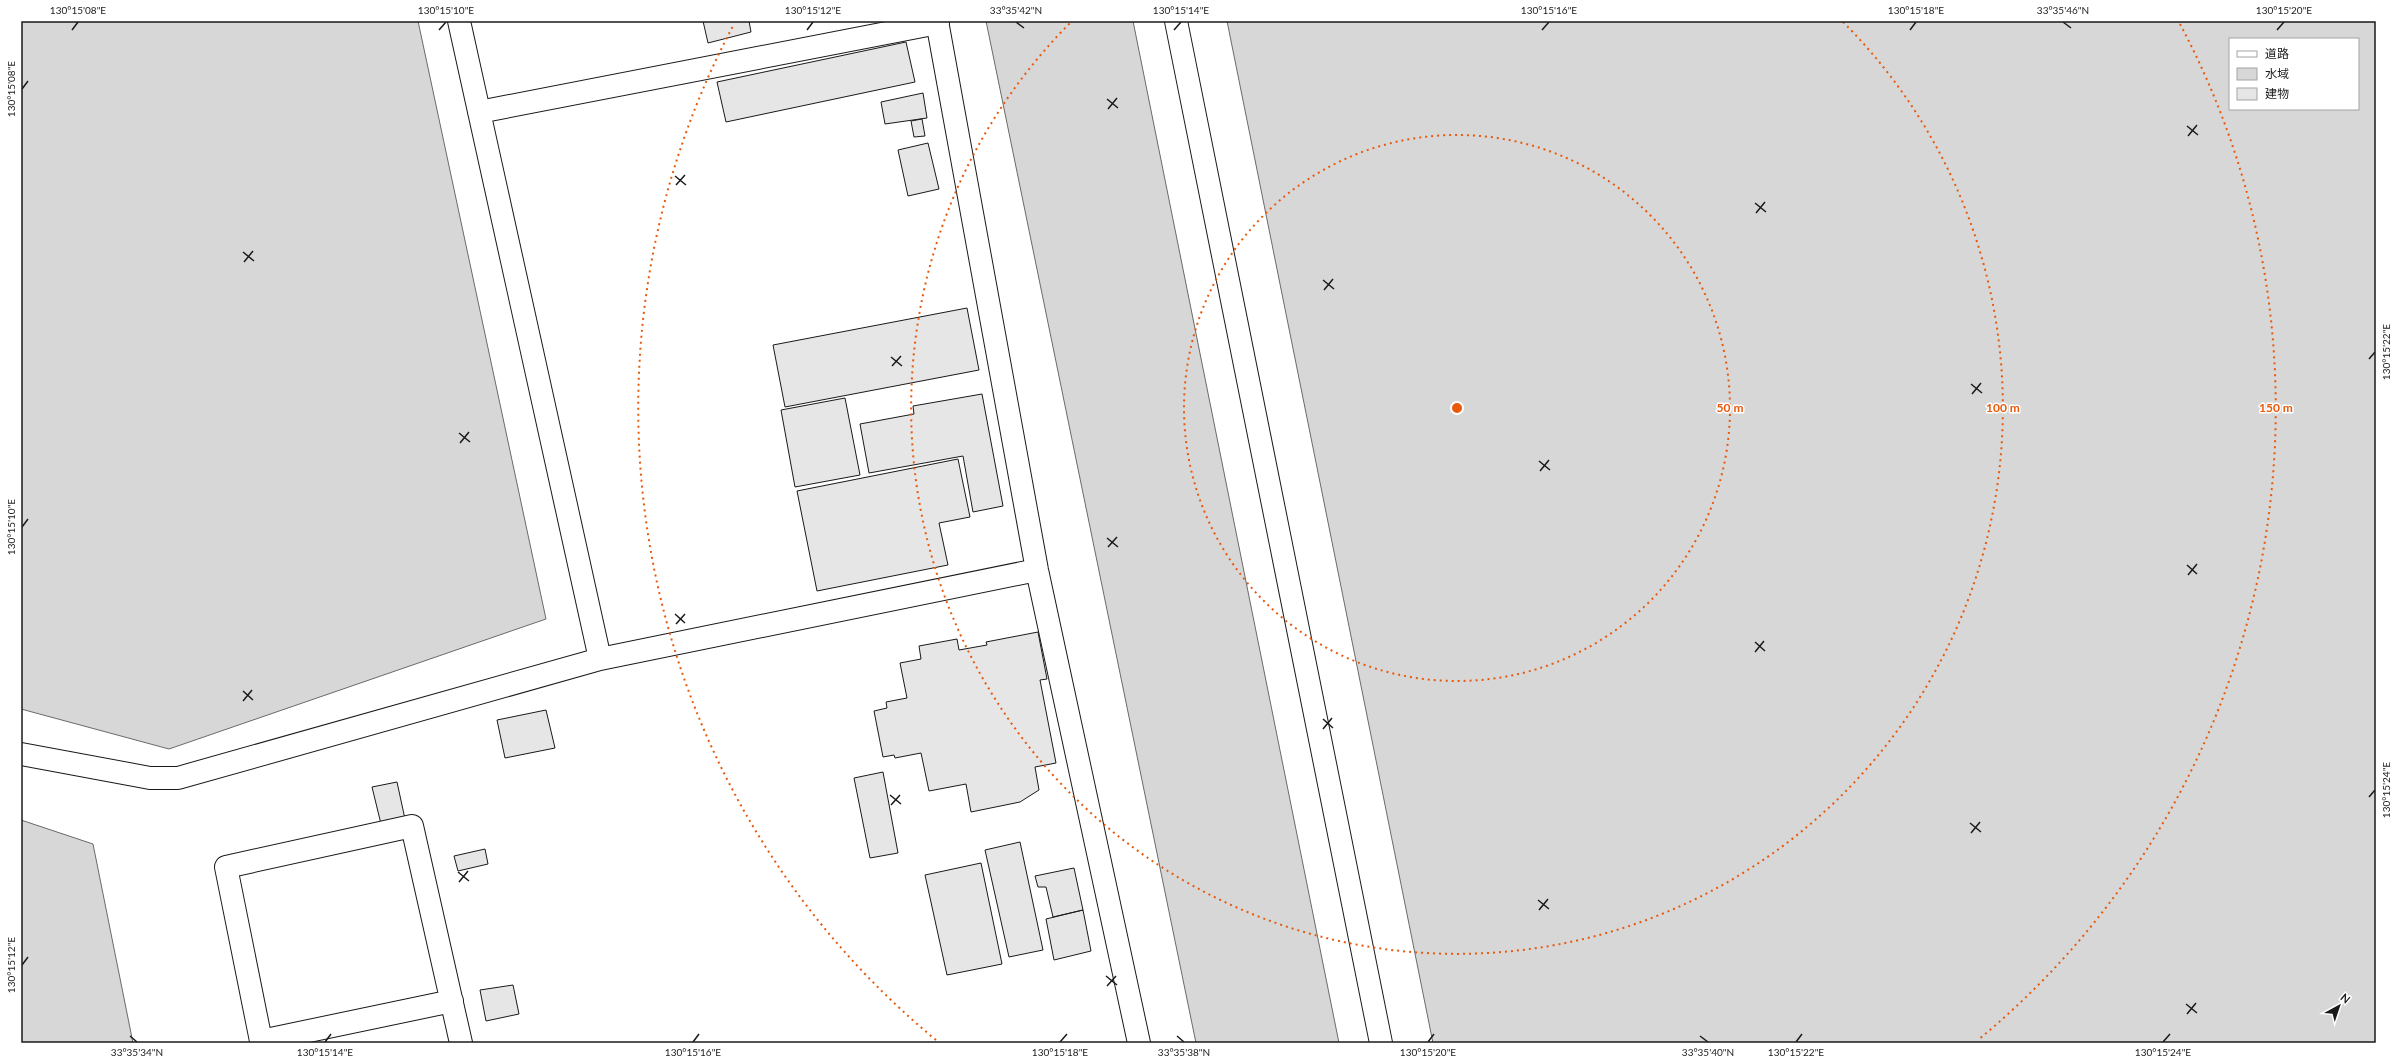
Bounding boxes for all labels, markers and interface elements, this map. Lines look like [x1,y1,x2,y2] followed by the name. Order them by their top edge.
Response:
[50,4,106,16] text: 130°15'08"E
[418,4,474,16] text: 130°15'10"E
[785,4,841,16] text: 130°15'12"E
[990,4,1042,16] text: 33°35'42"N
[1153,4,1209,16] text: 130°15'14"E
[1521,4,1577,16] text: 130°15'16"E
[1888,4,1944,16] text: 130°15'18"E
[2037,4,2089,16] text: 33°35'46"N
[2256,4,2312,16] text: 130°15'20"E
[2229,38,2359,110] legend
[2265,46,2289,61] text: 道路
[5,61,17,117] text: 130°15'08"E
[2265,66,2289,81] text: 水域
[2265,86,2289,101] text: 建物
[2380,324,2392,380] text: 130°15'22"E
[1717,400,1743,415] text: 50 m
[1986,400,2020,415] text: 100 m
[2259,400,2293,415] text: 150 m
[1450,401,1464,415] centre of rings
[5,499,17,555] text: 130°15'10"E
[2380,762,2392,818] text: 130°15'24"E
[5,937,17,993] text: 130°15'12"E
[2319,986,2359,1026] north arrow
[2338,990,2353,1006] text: N
[111,1046,163,1058] text: 33°35'34"N
[297,1046,353,1058] text: 130°15'14"E
[665,1046,721,1058] text: 130°15'16"E
[1032,1046,1088,1058] text: 130°15'18"E
[1158,1046,1210,1058] text: 33°35'38"N
[1400,1046,1456,1058] text: 130°15'20"E
[1682,1046,1734,1058] text: 33°35'40"N
[1768,1046,1824,1058] text: 130°15'22"E
[2135,1046,2191,1058] text: 130°15'24"E

